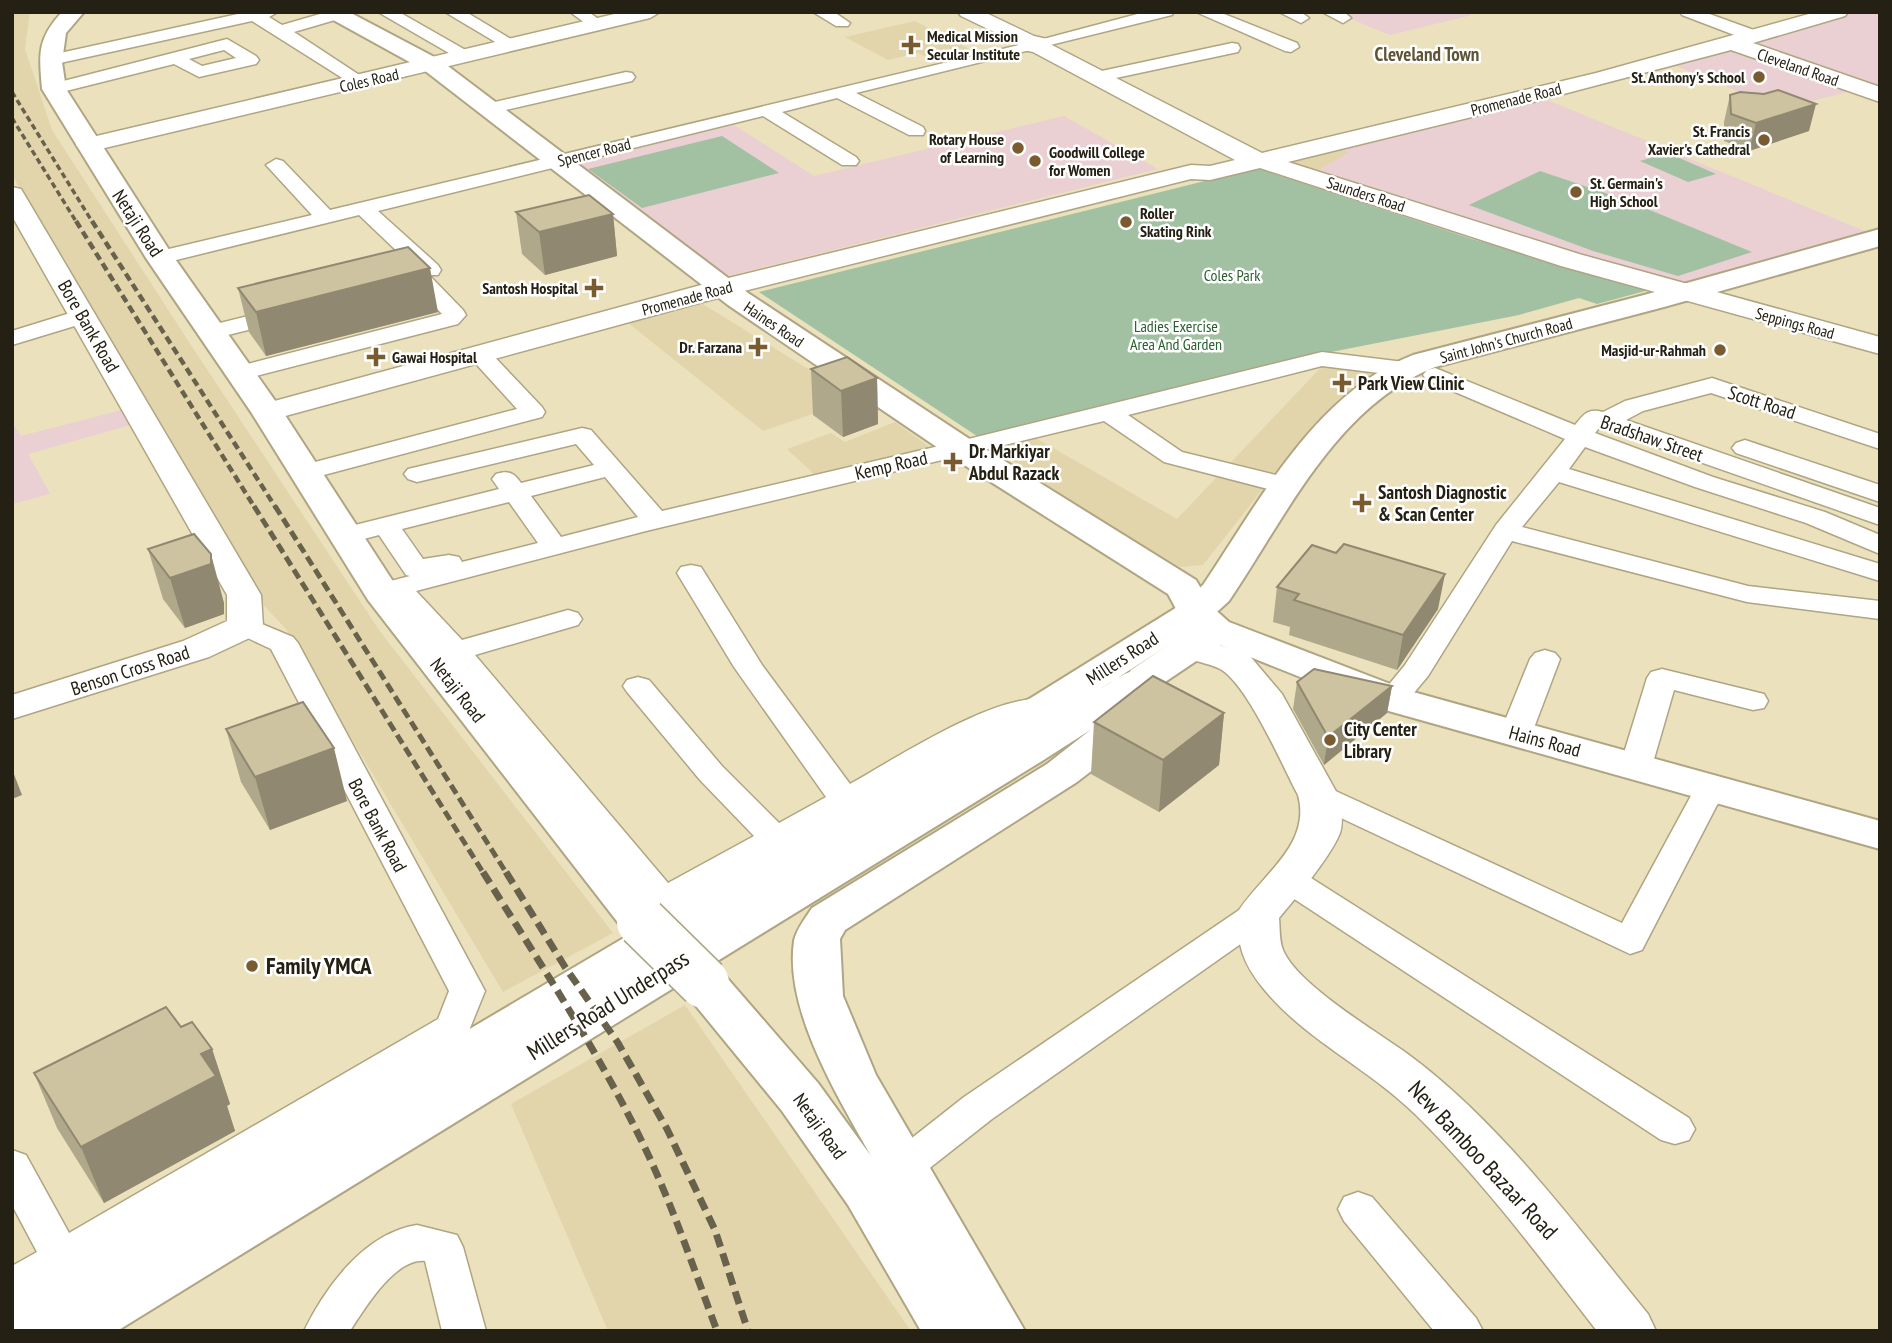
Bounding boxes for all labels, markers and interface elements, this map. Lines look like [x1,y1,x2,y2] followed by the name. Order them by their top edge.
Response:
[927,26,1020,64] place label: Medical Mission Secular Institute
[901,35,921,55] marker: Medical Mission Secular Institute
[1375,42,1479,66] district label: Cleveland Town
[1755,44,1841,90] street label: Cleveland Road
[337,63,401,97] street label: Coles Road
[1631,67,1745,87] place label: St. Anthony's School
[1751,69,1767,85] marker: St. Anthony's School
[1469,78,1563,120] street label: Promenade Road
[1648,121,1750,159] place label: St. Francis Xavier's Cathedral
[929,129,1004,167] place label: Rotary House of Learning
[1756,132,1772,148] marker: St. Francis Xavier's Cathedral
[555,133,633,171] street label: Spencer Road
[1010,140,1026,156] marker: Rotary House of Learning
[1049,142,1145,180] place label: Goodwill College for Women
[1027,153,1043,169] marker: Goodwill College for Women
[1324,172,1408,216] street label: Saunders Road
[1590,173,1663,211] place label: St. Germain's High School
[1568,184,1584,200] marker: St. Germain's High School
[107,185,169,261] street label: Netaji Road
[1140,203,1212,241] place label: Roller Skating Rink
[1118,214,1134,230] marker: Roller Skating Rink
[1204,265,1261,285] park label: Coles Park
[53,276,125,376] street label: Bore Bank Road
[640,276,734,320] street label: Promenade Road
[482,278,578,298] place label: Santosh Hospital
[584,278,604,298] marker: Santosh Hospital
[740,297,808,351] street label: Haines Road
[1753,303,1837,343] street label: Seppings Road
[1438,313,1575,367] street label: Saint John's Church Road
[1130,316,1222,354] park label: Ladies Exercise Area And Garden
[679,337,742,357] place label: Dr. Farzana
[748,337,768,357] marker: Dr. Farzana
[1601,340,1706,360] place label: Masjid-ur-Rahmah
[1712,342,1728,358] marker: Masjid-ur-Rahmah
[366,347,386,367] marker: Gawai Hospital
[392,347,477,367] place label: Gawai Hospital
[1358,371,1465,395] place label: Park View Clinic
[1332,373,1352,393] marker: Park View Clinic
[1725,380,1799,424] street label: Scott Road
[1598,409,1707,467] street label: Bradshaw Street
[968,439,1060,485] place label: Dr. Markiyar Abdul Razack
[852,445,930,485] street label: Kemp Road
[943,452,963,472] marker: Dr. Markiyar Abdul Razack
[1378,480,1507,526] place label: Santosh Diagnostic & Scan Center
[1352,493,1372,513] marker: Santosh Diagnostic & Scan Center
[1081,626,1163,690] street label: Millers Road
[68,640,192,700] street label: Benson Cross Road
[425,653,491,727] street label: Netaji Road
[1344,717,1417,763] place label: City Center Library
[1507,720,1583,762] street label: Hains Road
[1322,732,1338,748] marker: City Center Library
[343,774,413,876] street label: Bore Bank Road
[521,943,694,1066] street label: Millers Road Underpass
[266,951,372,980] place label: Family YMCA
[244,958,260,974] marker: Family YMCA
[1402,1074,1564,1245] street label: New Bamboo Bazaar Road
[788,1088,852,1164] street label: Netaji Road

